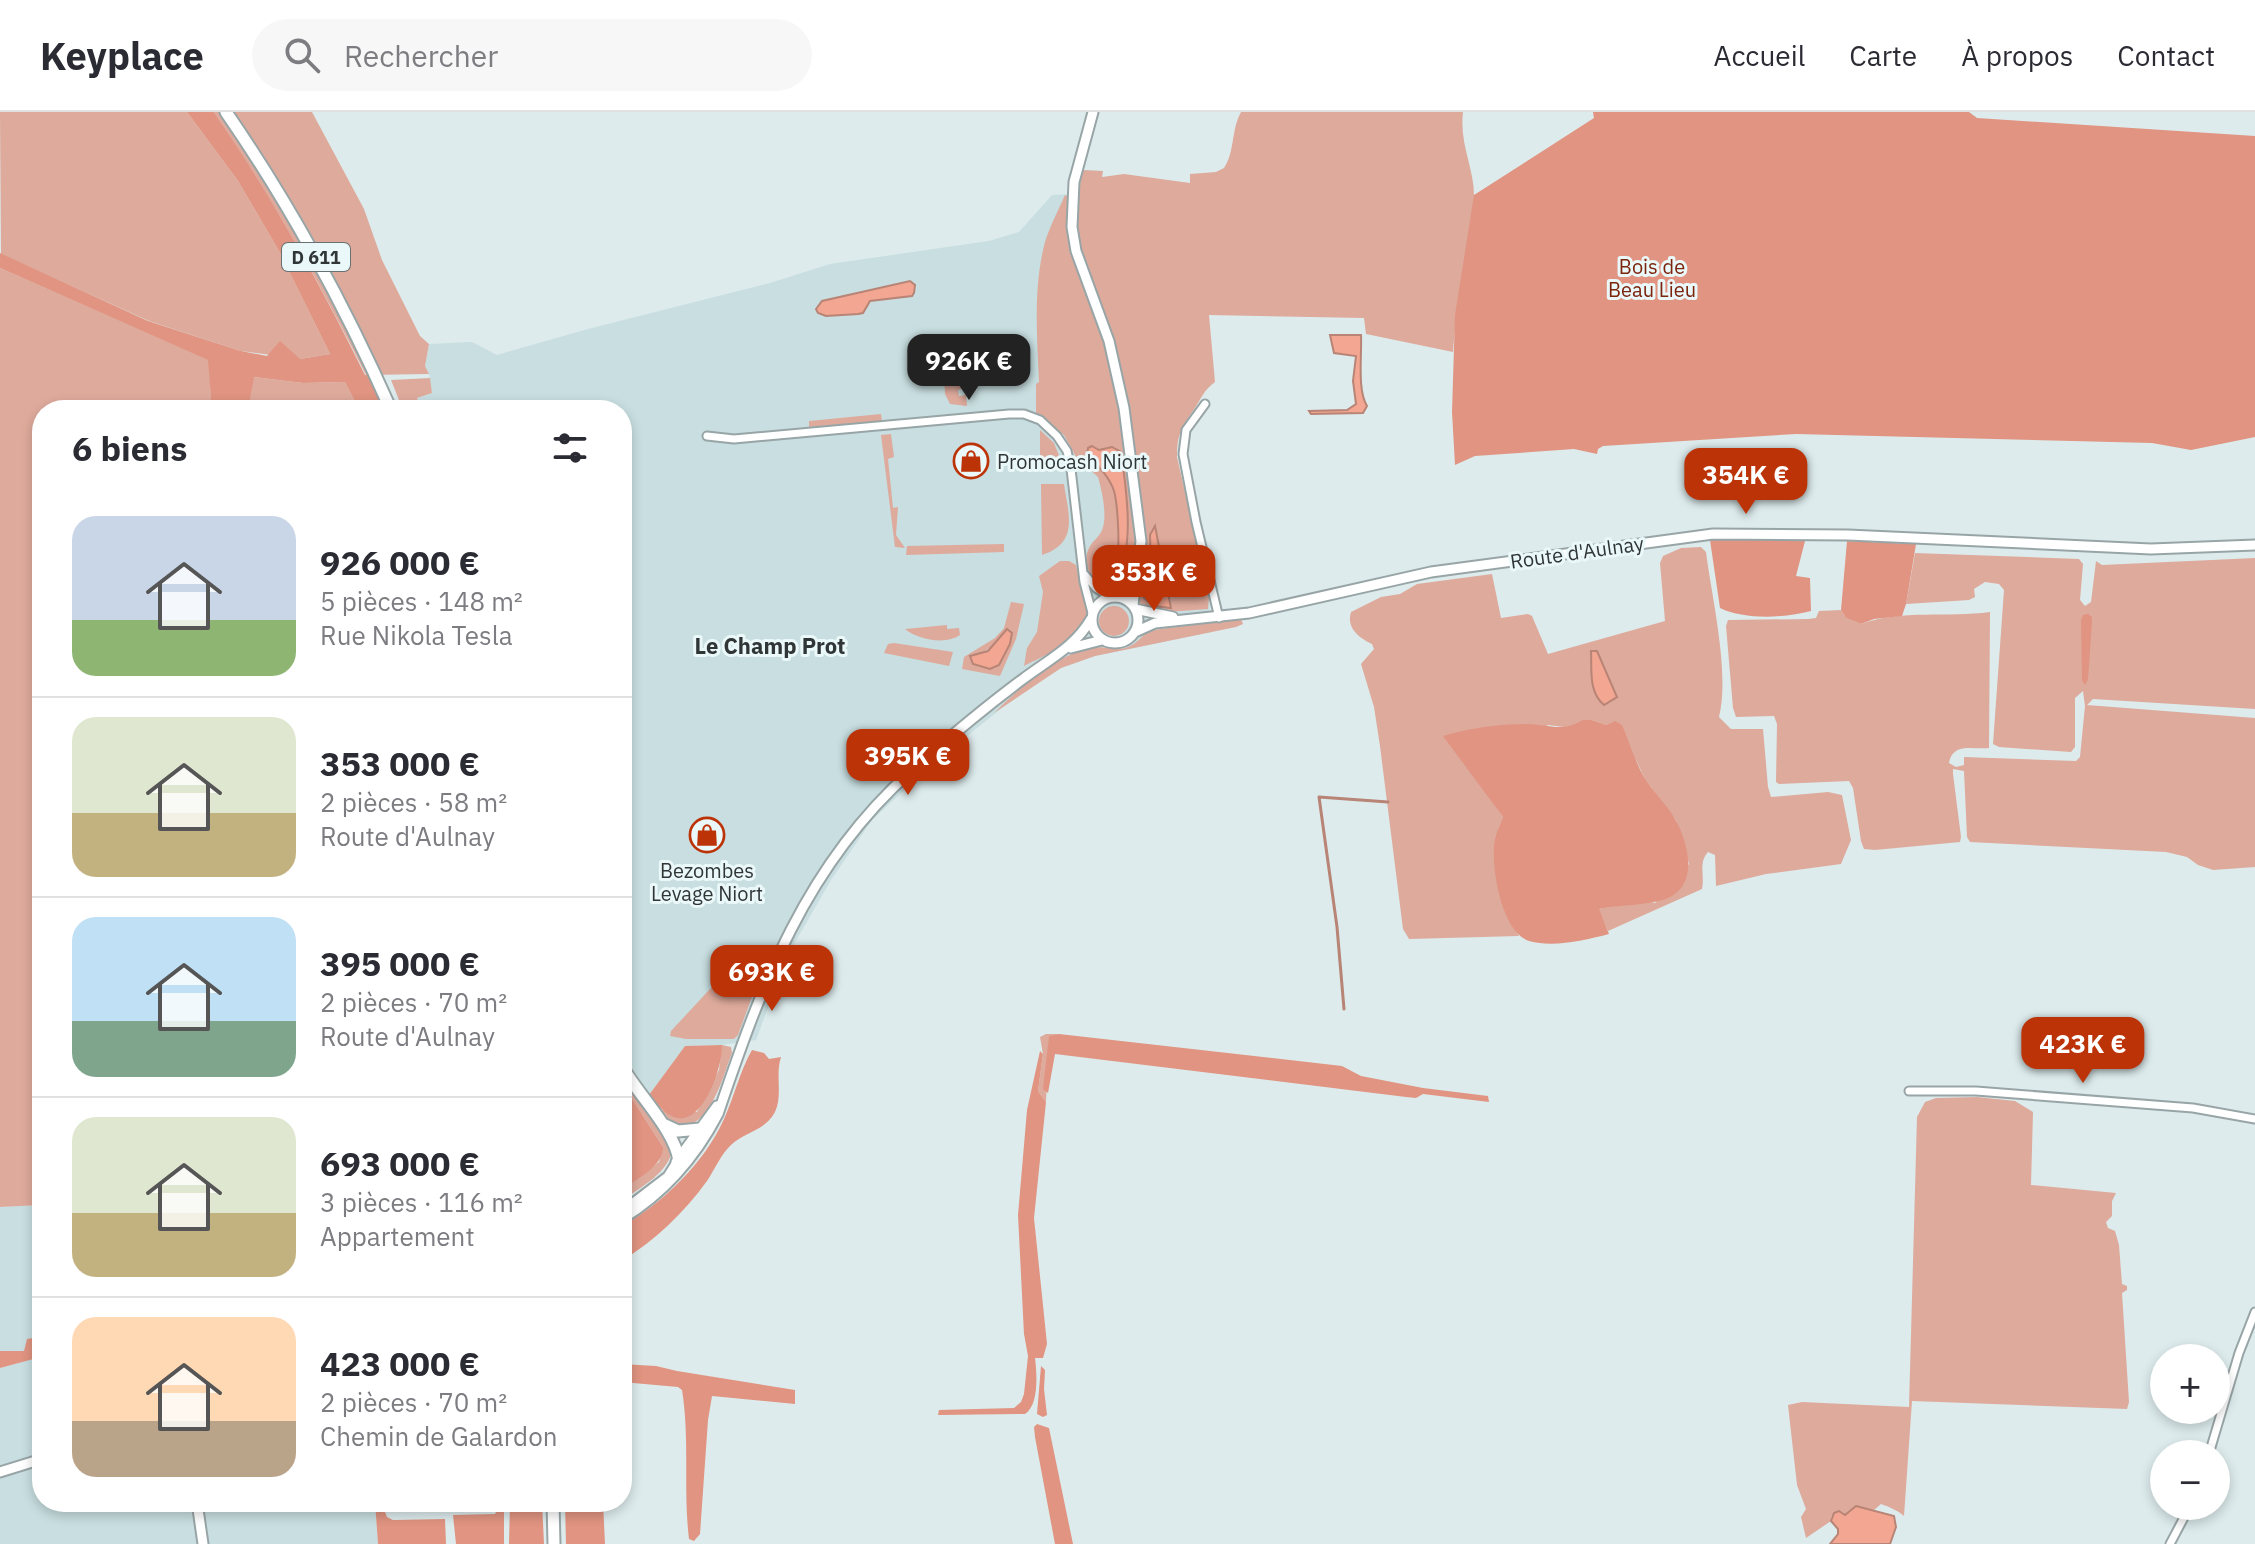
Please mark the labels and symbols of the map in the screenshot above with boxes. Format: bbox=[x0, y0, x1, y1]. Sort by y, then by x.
road number: D 611 bbox=[282, 243, 350, 271]
park label: Bois de Beau Lieu bbox=[1608, 253, 1696, 303]
pin: 926K € bbox=[904, 334, 1034, 402]
shop icon: Promocash Niort bbox=[952, 442, 990, 480]
place label: Promocash Niort bbox=[997, 448, 1147, 475]
pin: 354K € bbox=[1681, 448, 1811, 516]
street label: Route d'Aulnay bbox=[1508, 529, 1646, 575]
pin: 353K € bbox=[1089, 545, 1219, 613]
district label: Le Champ Prot bbox=[695, 631, 845, 660]
pin: 395K € bbox=[843, 729, 973, 797]
shop icon: Bezombes Levage Niort bbox=[688, 816, 726, 854]
place label: Bezombes Levage Niort bbox=[651, 857, 763, 907]
pin: 693K € bbox=[707, 945, 837, 1013]
pin: 423K € bbox=[2018, 1017, 2148, 1085]

